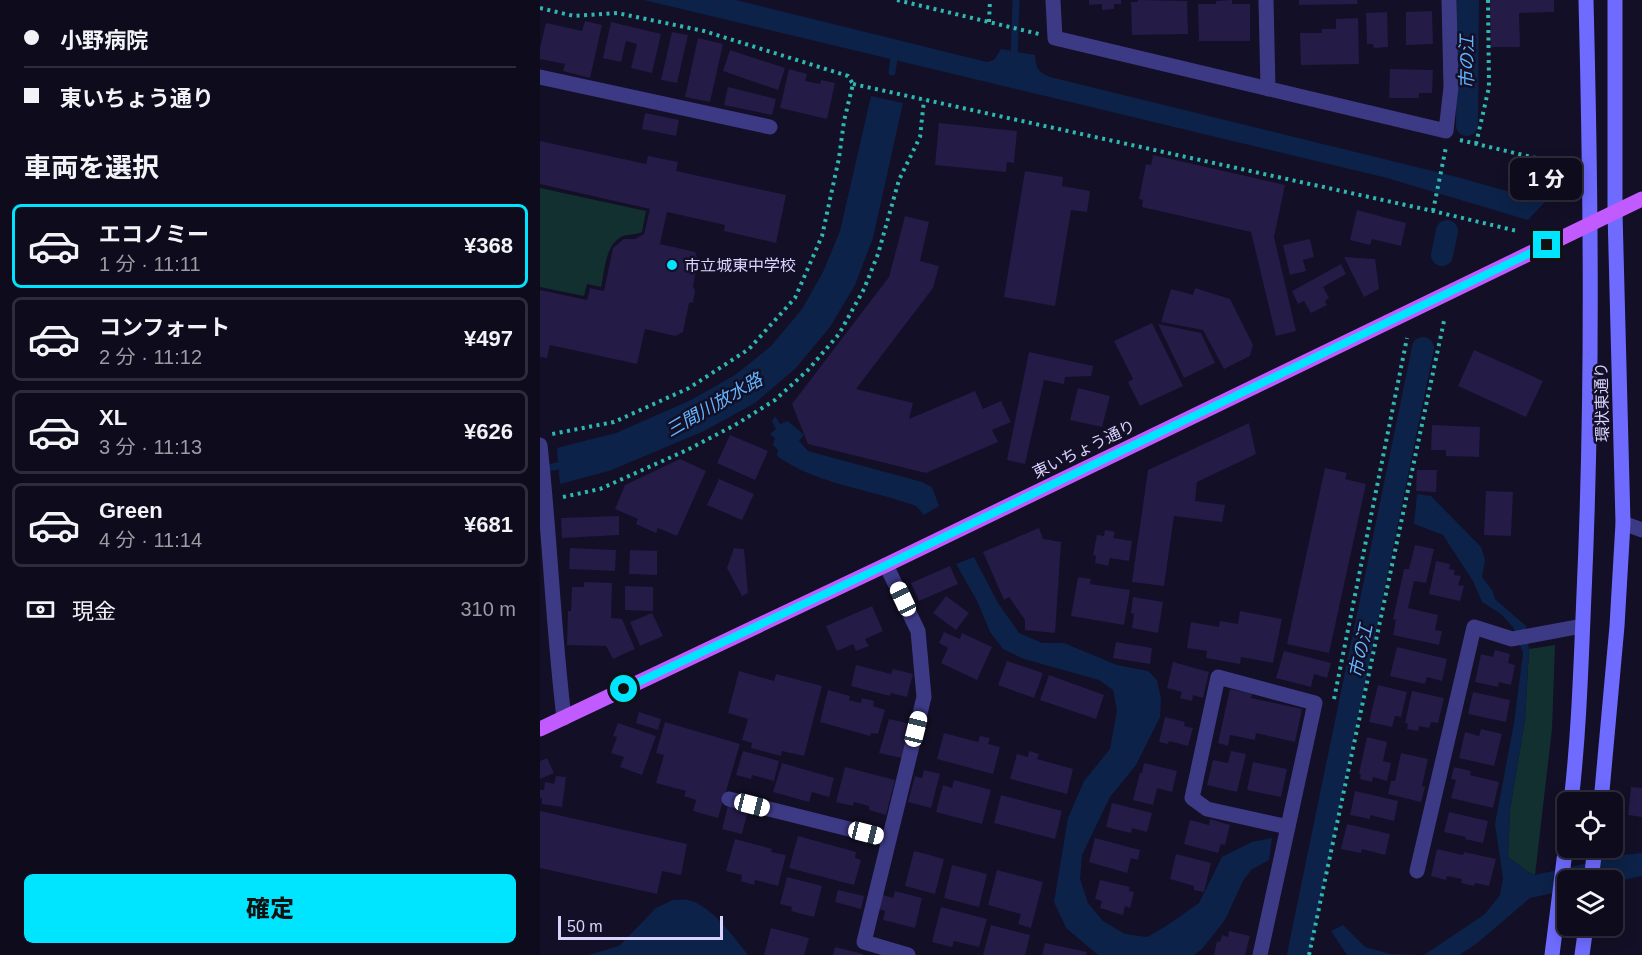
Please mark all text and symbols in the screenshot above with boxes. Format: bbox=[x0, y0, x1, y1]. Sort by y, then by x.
text: 小野病院 bbox=[60, 28, 148, 53]
water label: 市の江 bbox=[1457, 33, 1477, 89]
text: 東いちょう通り bbox=[60, 86, 214, 111]
text: 車両を選択 bbox=[24, 153, 159, 183]
callout: 1 分 bbox=[1511, 158, 1583, 200]
text: 1 分 bbox=[1528, 168, 1564, 190]
icon: car bbox=[27, 219, 81, 273]
text: エコノミー bbox=[99, 222, 209, 247]
route end bbox=[1533, 231, 1560, 258]
text: ¥368 bbox=[464, 233, 513, 258]
text: 1 分 · 11:11 bbox=[99, 253, 201, 275]
place label: 市立城東中学校 bbox=[684, 257, 796, 274]
marker: 市立城東中学校 bbox=[665, 258, 679, 272]
icon: car bbox=[27, 312, 81, 366]
text: コンフォート bbox=[99, 315, 230, 340]
text: ¥497 bbox=[464, 326, 513, 351]
text: 2 分 · 11:12 bbox=[99, 346, 202, 368]
street label: 環状東通り bbox=[1593, 362, 1611, 442]
water label: 三間川放水路 bbox=[662, 368, 767, 441]
icon: car bbox=[27, 405, 81, 459]
text: XL bbox=[99, 405, 127, 430]
street label: 東いちょう通り bbox=[1030, 417, 1138, 481]
text: ¥626 bbox=[464, 419, 513, 444]
text: 3 分 · 11:13 bbox=[99, 436, 202, 458]
icon: car bbox=[27, 498, 81, 552]
text: Green bbox=[99, 498, 163, 523]
text: ¥681 bbox=[464, 512, 513, 537]
text: 4 分 · 11:14 bbox=[99, 529, 202, 551]
car bbox=[887, 579, 919, 619]
icon: cash bbox=[24, 593, 57, 626]
text: 310 m bbox=[460, 598, 516, 620]
text: 現金 bbox=[72, 599, 116, 624]
water label: 市の江 bbox=[1346, 621, 1377, 679]
route start bbox=[610, 675, 637, 702]
car bbox=[903, 709, 929, 749]
car bbox=[732, 792, 772, 818]
map controls bbox=[1557, 792, 1623, 936]
button: locate bbox=[1557, 792, 1623, 858]
car bbox=[846, 820, 886, 846]
button: layers bbox=[1557, 870, 1623, 936]
button: 確定 bbox=[24, 874, 516, 943]
scale bar bbox=[558, 913, 723, 940]
text: 50 m bbox=[567, 918, 603, 935]

